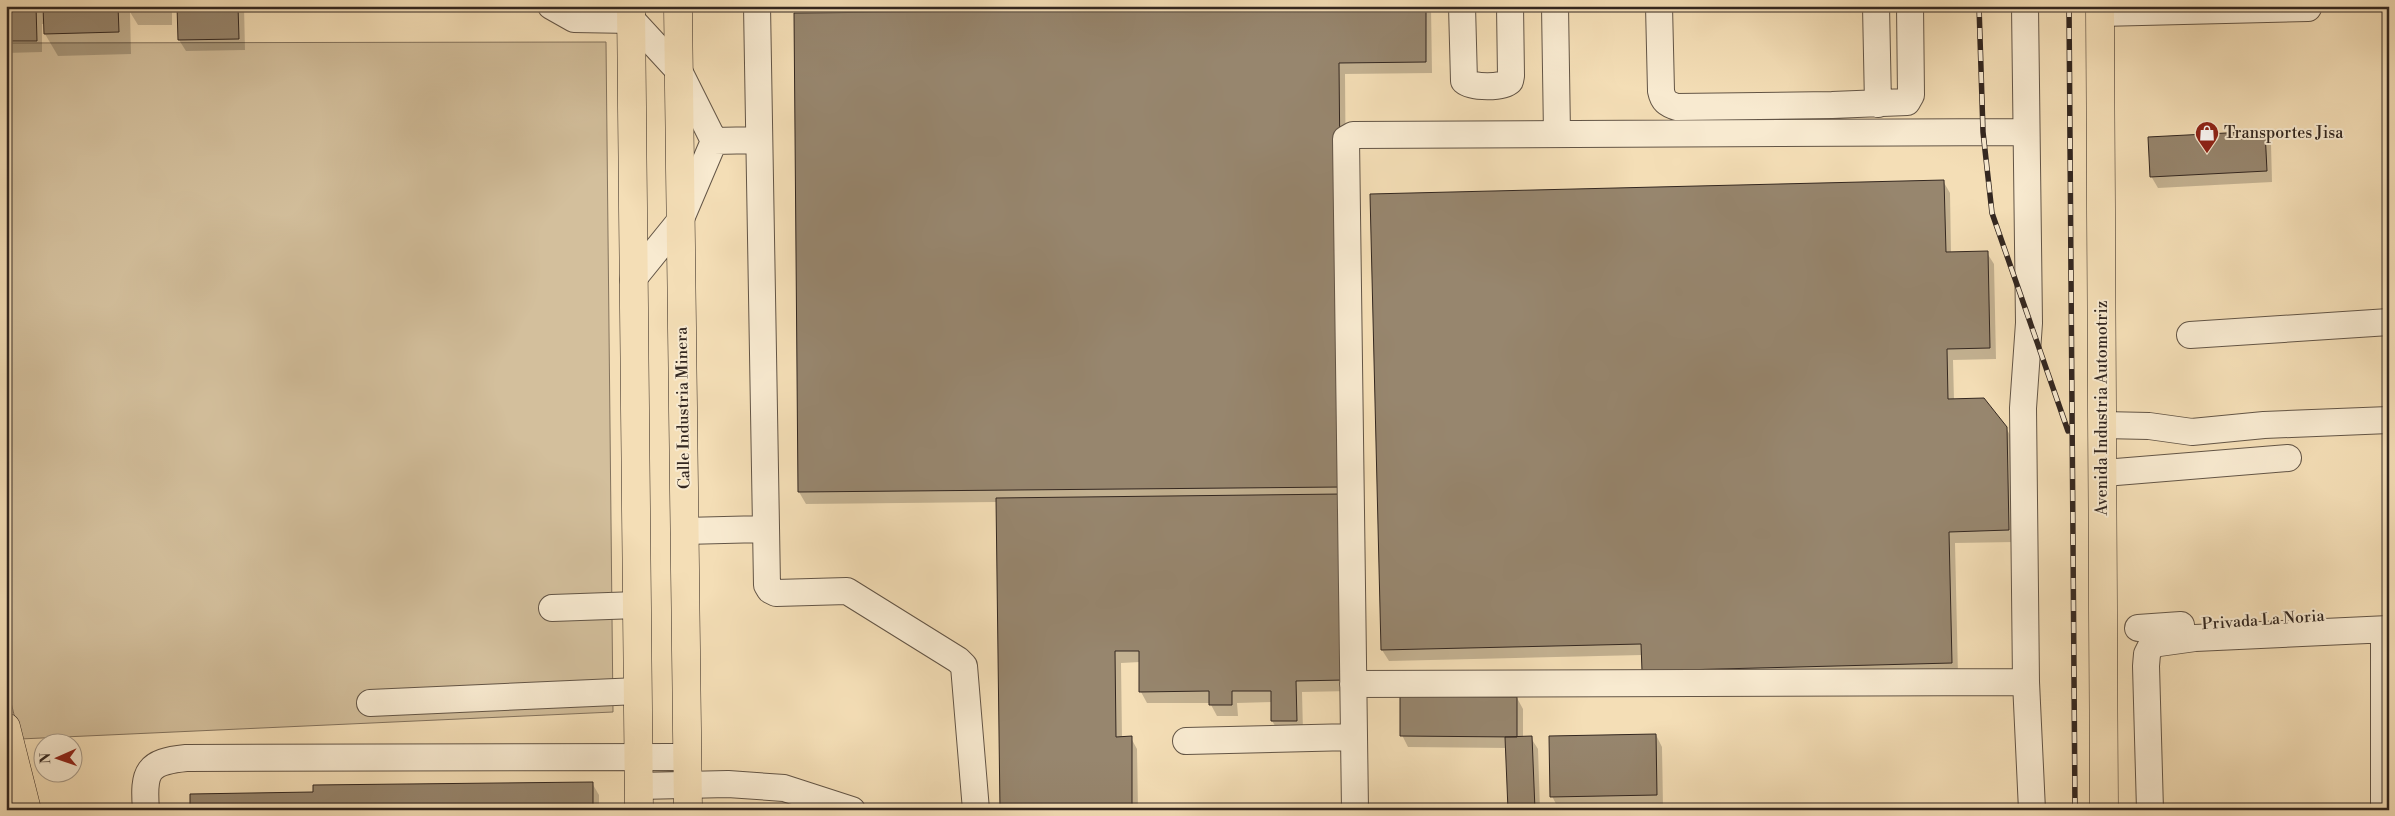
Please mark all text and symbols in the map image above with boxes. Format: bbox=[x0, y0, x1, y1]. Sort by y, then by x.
shop icon: Transportes Jisa bbox=[2194, 120, 2220, 154]
place label: Transportes Jisa bbox=[2224, 123, 2344, 143]
street label: Avenida Industria Automotriz bbox=[2092, 301, 2112, 516]
street label: Calle Industria Minera bbox=[672, 326, 694, 489]
street label: Privada La Noria bbox=[2201, 606, 2326, 634]
north arrow bbox=[32, 734, 82, 784]
text: N bbox=[37, 753, 55, 764]

